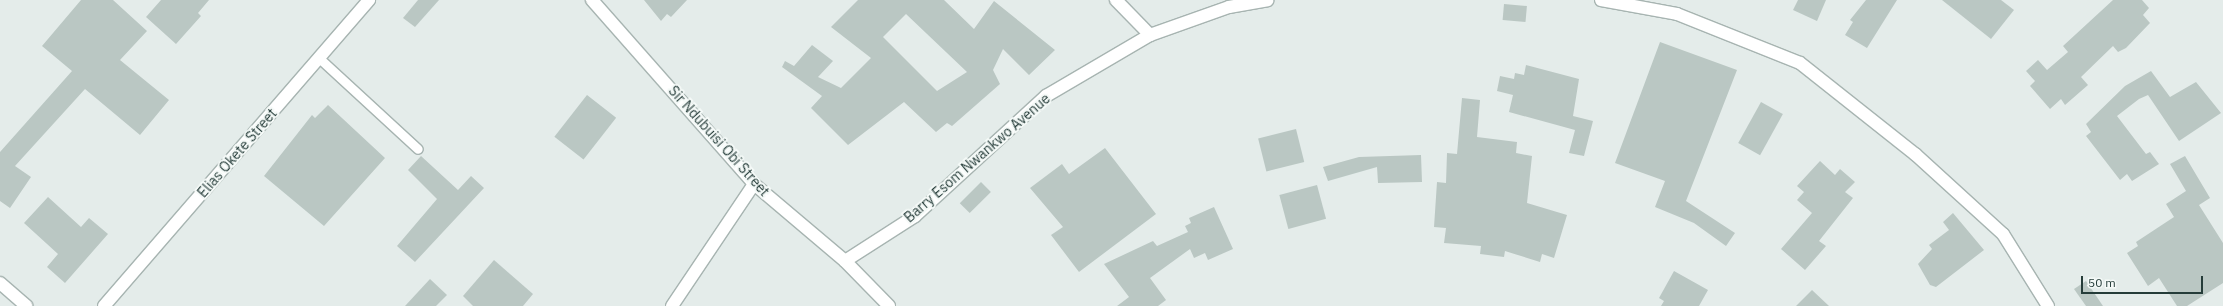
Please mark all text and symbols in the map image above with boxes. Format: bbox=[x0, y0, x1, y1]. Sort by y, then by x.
street label: Sir Ndubuisi Obi Street bbox=[665, 82, 773, 200]
street label: Barry Esom Nwankwo Avenue bbox=[901, 90, 1053, 226]
street label: Elias Okete Street bbox=[194, 105, 280, 201]
scale bar bbox=[2083, 268, 2205, 294]
text: 50 m bbox=[2088, 275, 2116, 290]

